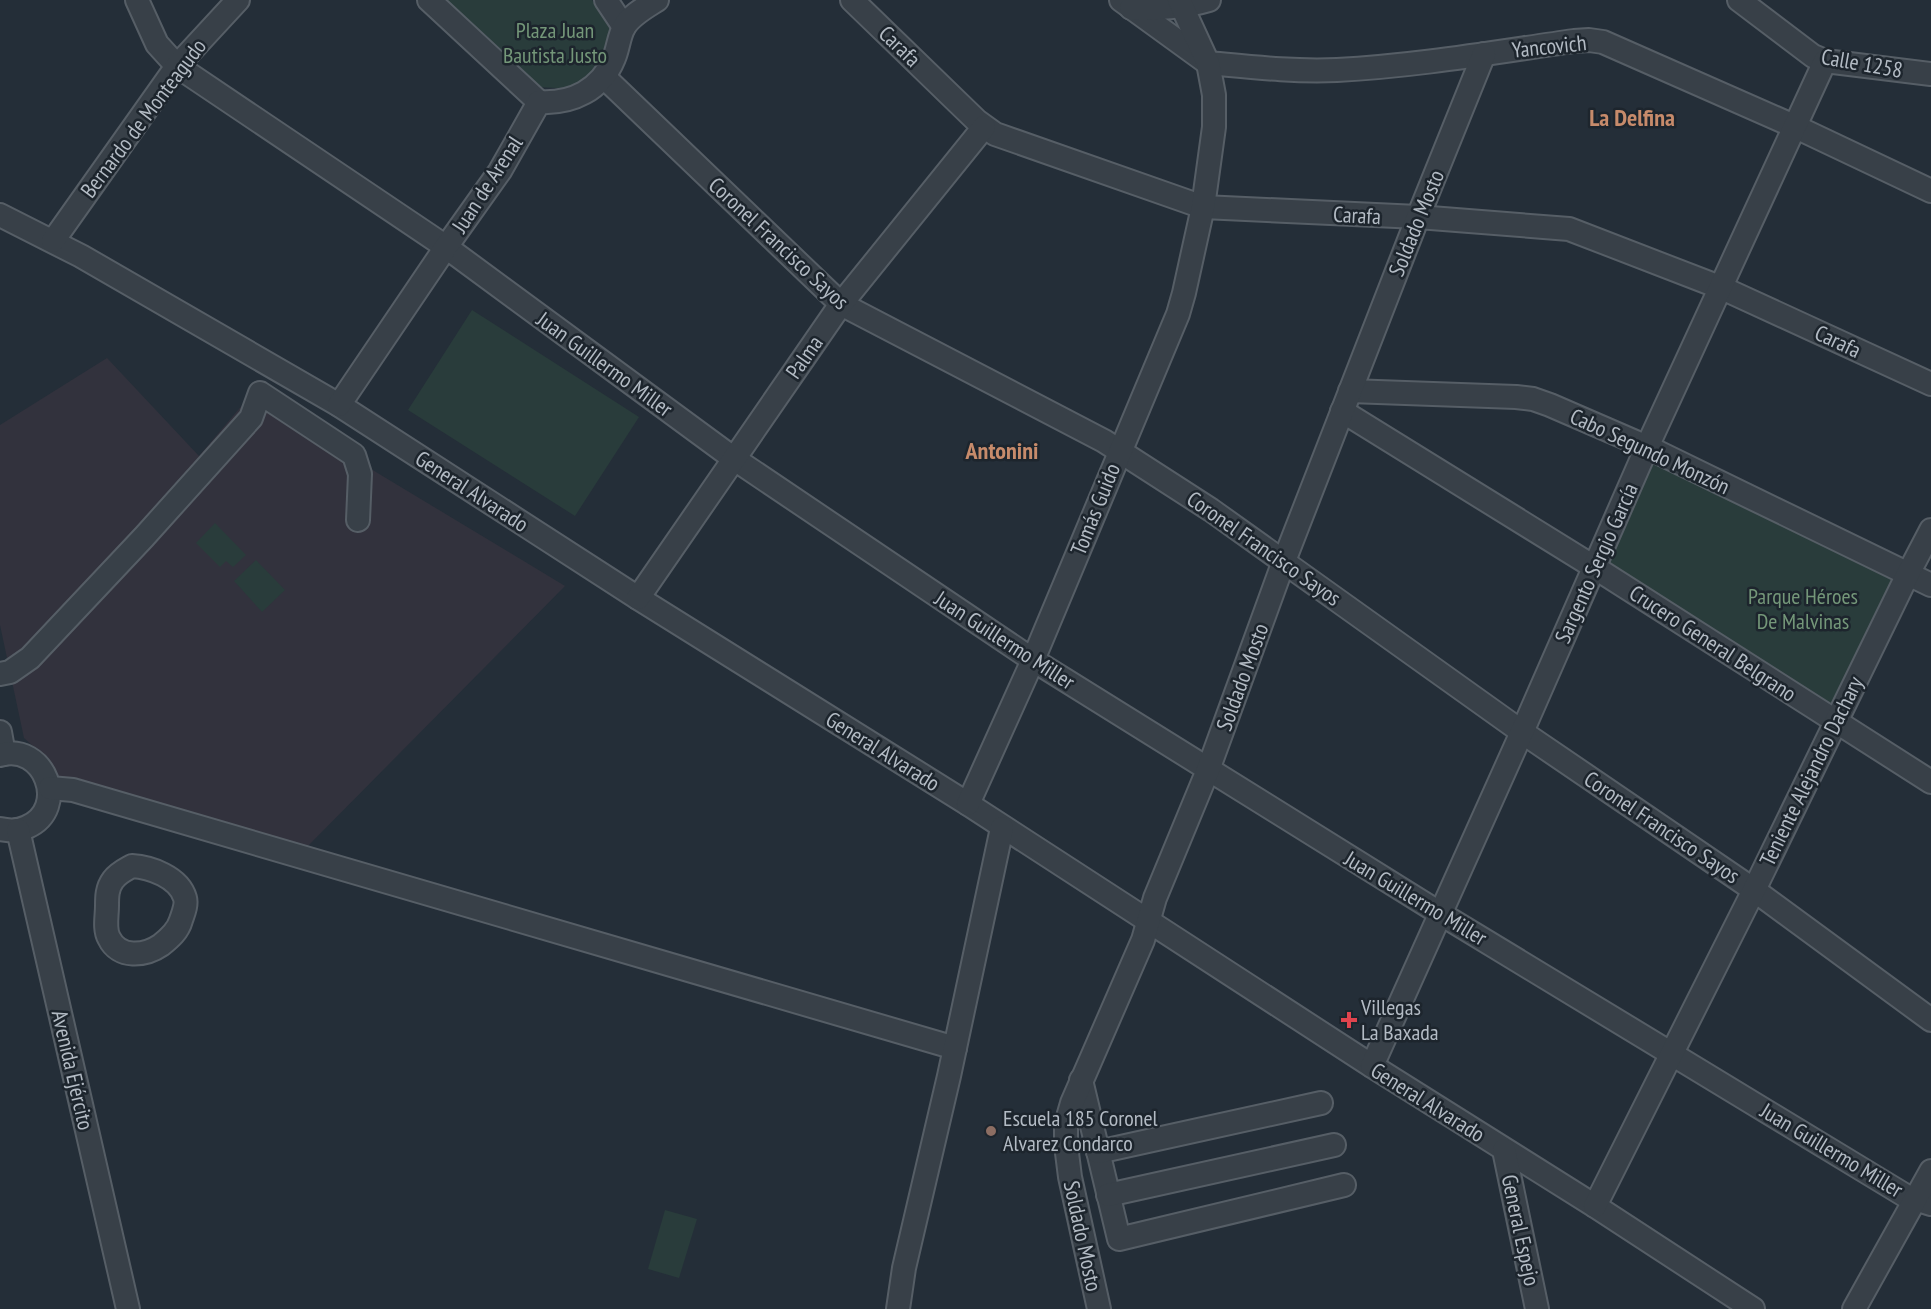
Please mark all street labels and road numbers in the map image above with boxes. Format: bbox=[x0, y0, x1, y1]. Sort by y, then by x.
street label: Carafa bbox=[873, 19, 927, 73]
street label: Yancovich bbox=[1510, 28, 1588, 64]
street label: Bernardo de Monteagudo bbox=[74, 33, 212, 203]
street label: Calle 1258 bbox=[1819, 42, 1905, 84]
street label: Juan de Arenal bbox=[445, 130, 529, 238]
street label: Soldado Mosto bbox=[1382, 166, 1450, 280]
street label: Coronel Francisco Sayos bbox=[703, 171, 855, 315]
street label: Carafa bbox=[1332, 200, 1382, 230]
street label: Juan Guillermo Miller bbox=[531, 305, 678, 423]
street label: Carafa bbox=[1810, 318, 1866, 364]
street label: Palma bbox=[779, 330, 829, 384]
street label: Cabo Segundo Monzón bbox=[1566, 402, 1734, 500]
street label: General Alvarado bbox=[410, 444, 534, 538]
street label: Tomás Guido bbox=[1064, 459, 1126, 559]
street label: Sargento Sergio García bbox=[1548, 478, 1644, 648]
street label: Coronel Francisco Sayos bbox=[1182, 484, 1346, 612]
street label: Crucero General Belgrano bbox=[1624, 579, 1802, 707]
street label: Juan Guillermo Miller bbox=[929, 584, 1080, 696]
street label: Soldado Mosto bbox=[1210, 619, 1274, 735]
street label: Teniente Alejandro Dachary bbox=[1753, 671, 1869, 870]
street label: General Alvarado bbox=[821, 705, 945, 797]
street label: Coronel Francisco Sayos bbox=[1579, 765, 1745, 889]
street label: Juan Guillermo Miller bbox=[1339, 844, 1492, 951]
street label: Avenida Ejército bbox=[46, 1007, 100, 1133]
street label: General Alvarado bbox=[1366, 1056, 1490, 1148]
street label: Juan Guillermo Miller bbox=[1755, 1096, 1908, 1203]
street label: General Espejo bbox=[1496, 1172, 1546, 1288]
street label: Soldado Mosto bbox=[1058, 1178, 1108, 1294]

